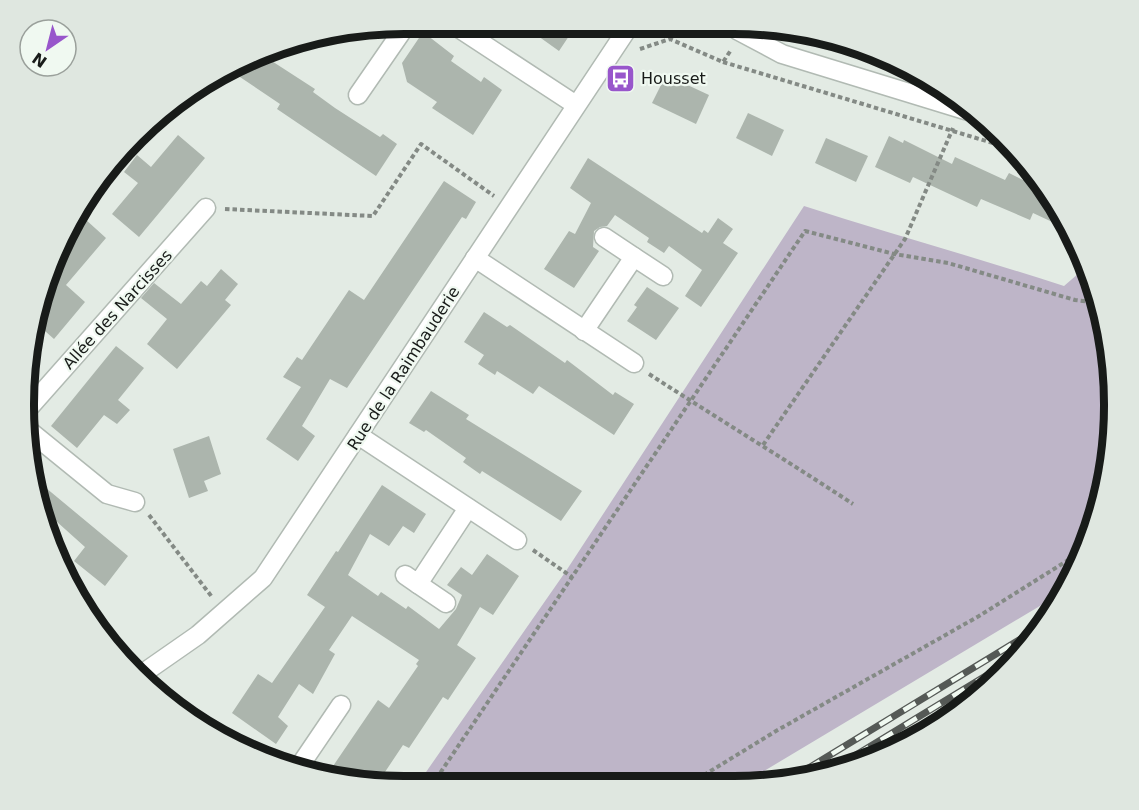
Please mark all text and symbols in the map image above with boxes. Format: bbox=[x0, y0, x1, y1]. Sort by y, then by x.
north arrow bbox=[18, 18, 78, 78]
text: N bbox=[29, 48, 51, 71]
bus stop icon: Housset bbox=[604, 62, 636, 94]
place label: Housset bbox=[641, 69, 706, 88]
street label: Allée des Narcisses bbox=[59, 246, 176, 373]
street label: Rue de la Raimbauderie bbox=[343, 283, 464, 454]

